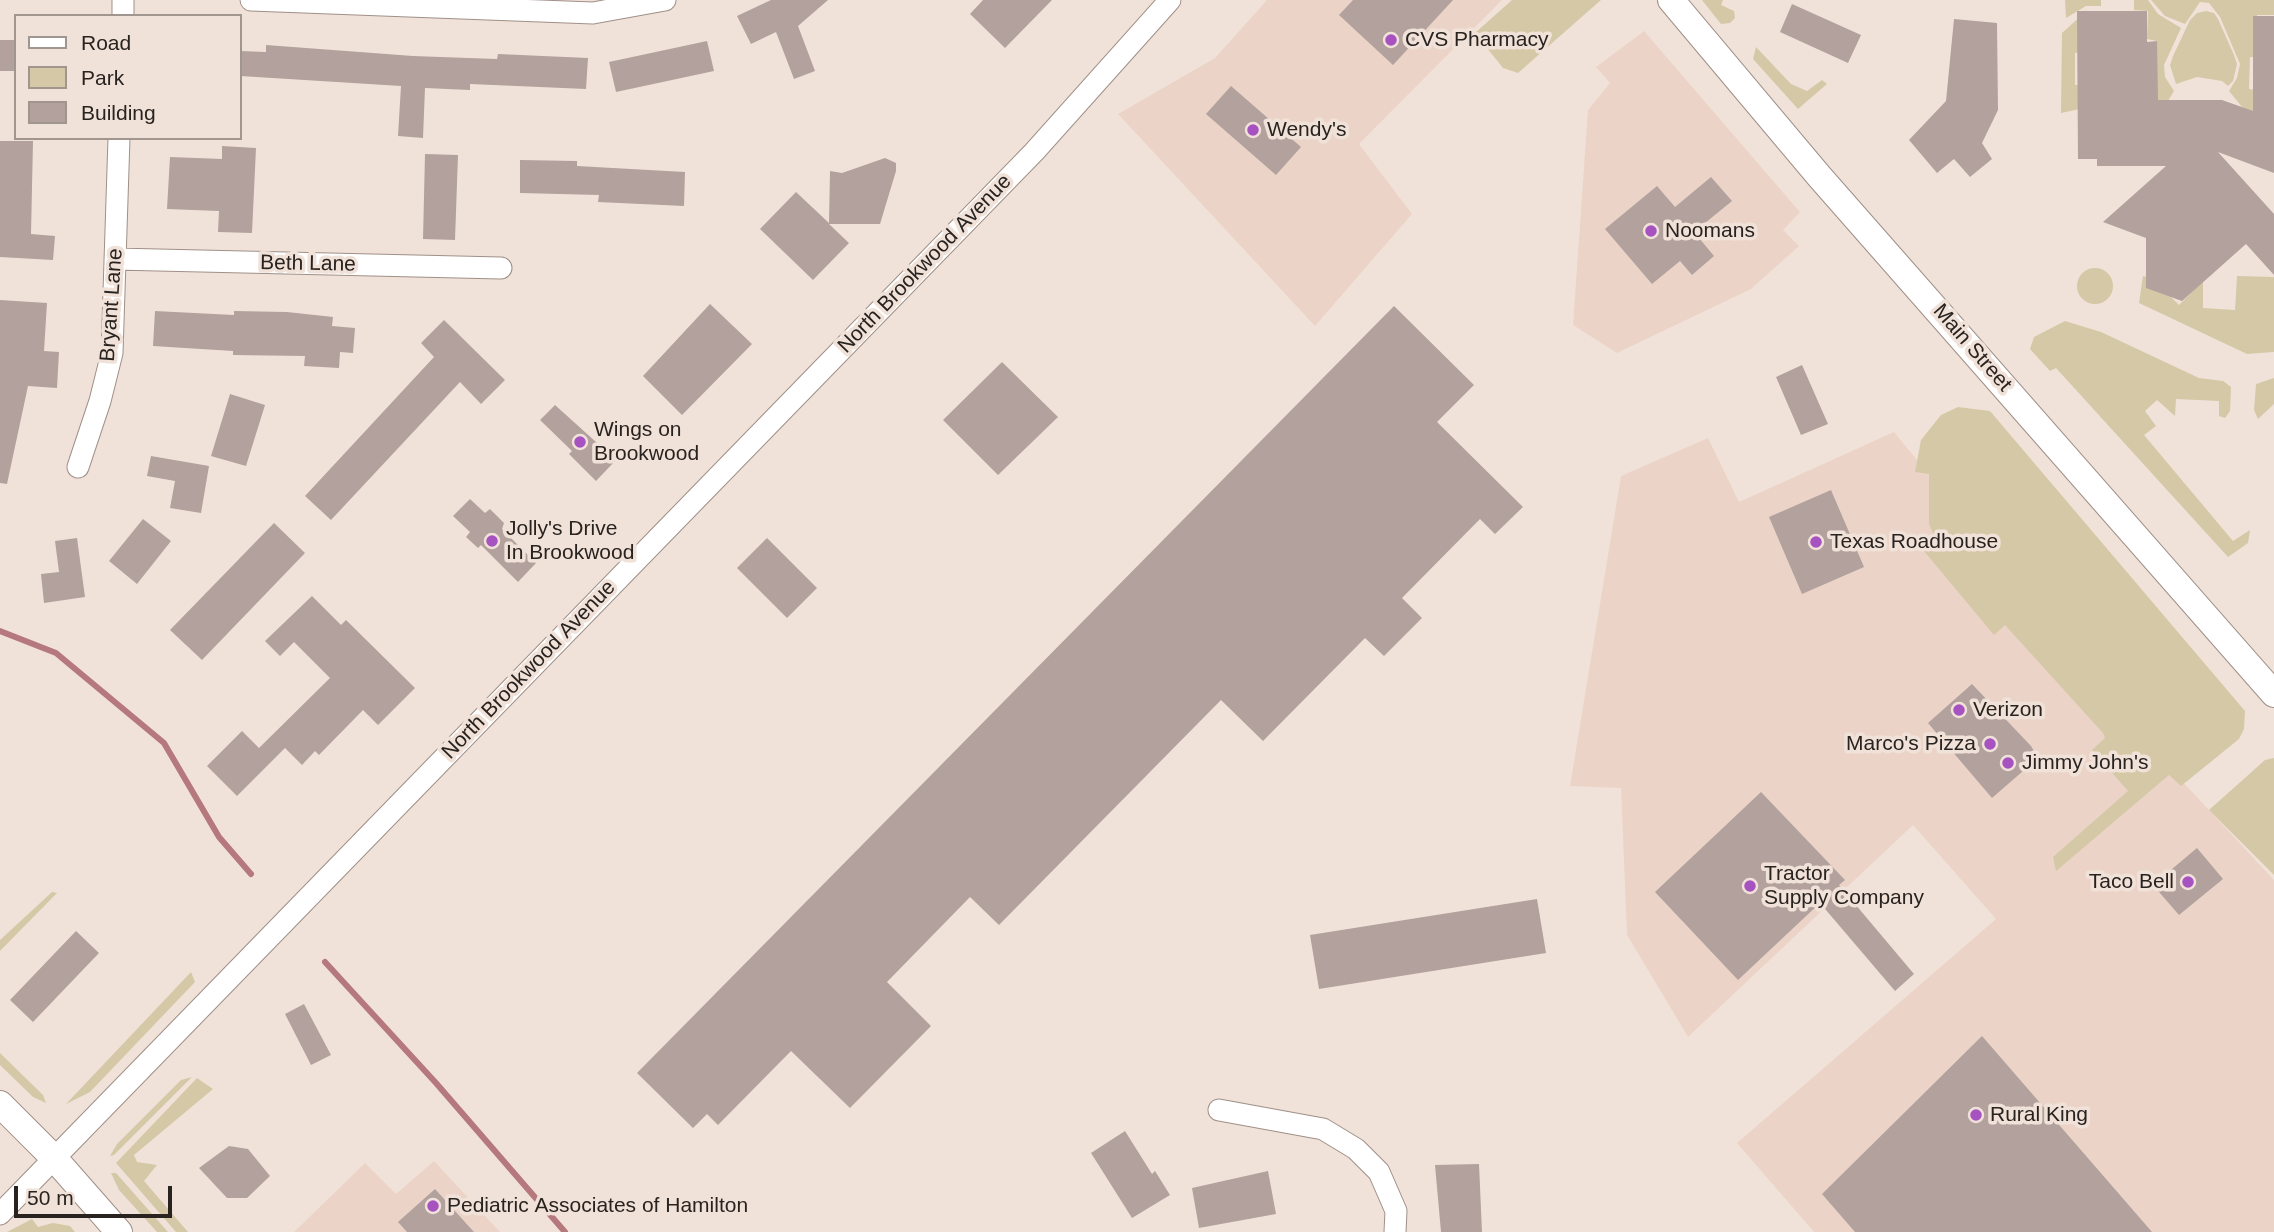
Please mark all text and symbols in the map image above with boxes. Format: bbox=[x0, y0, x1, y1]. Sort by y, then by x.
legend bbox=[14, 14, 242, 140]
place label: CVS Pharmacy bbox=[1405, 27, 1549, 53]
text: Road bbox=[81, 31, 131, 54]
marker: CVS Pharmacy bbox=[1383, 32, 1399, 48]
text: Park bbox=[81, 66, 124, 89]
text: Building bbox=[81, 101, 156, 124]
place label: Wendy's bbox=[1267, 117, 1346, 143]
marker: Wendy's bbox=[1245, 122, 1261, 138]
street label: North Brookwood Avenue bbox=[833, 169, 1017, 359]
place label: Noomans bbox=[1665, 218, 1755, 244]
marker: Noomans bbox=[1643, 223, 1659, 239]
street label: Bryant Lane bbox=[95, 248, 129, 362]
street label: Beth Lane bbox=[260, 251, 356, 277]
street label: Main Street bbox=[1927, 299, 2017, 397]
place label: Wings on Brookwood bbox=[594, 417, 699, 467]
marker: Wings on Brookwood bbox=[572, 434, 588, 450]
place label: Jolly's Drive In Brookwood bbox=[506, 516, 634, 566]
place label: Texas Roadhouse bbox=[1830, 529, 1998, 555]
marker: Jolly's Drive In Brookwood bbox=[484, 533, 500, 549]
marker: Texas Roadhouse bbox=[1808, 534, 1824, 550]
street label: North Brookwood Avenue bbox=[437, 575, 621, 765]
place label: Verizon bbox=[1973, 697, 2043, 723]
marker: Verizon bbox=[1951, 702, 1967, 718]
place label: Marco's Pizza bbox=[1846, 731, 1976, 757]
marker: Marco's Pizza bbox=[1982, 736, 1998, 752]
place label: Jimmy John's bbox=[2022, 750, 2149, 776]
marker: Jimmy John's bbox=[2000, 755, 2016, 771]
place label: Tractor Supply Company bbox=[1764, 861, 1924, 911]
place label: Taco Bell bbox=[2089, 869, 2174, 895]
marker: Taco Bell bbox=[2180, 874, 2196, 890]
marker: Tractor Supply Company bbox=[1742, 878, 1758, 894]
place label: Rural King bbox=[1990, 1102, 2088, 1128]
marker: Rural King bbox=[1968, 1107, 1984, 1123]
scale bar bbox=[18, 1172, 175, 1216]
text: 50 m bbox=[27, 1186, 74, 1209]
place label: Pediatric Associates of Hamilton bbox=[447, 1193, 748, 1219]
marker: Pediatric Associates of Hamilton bbox=[425, 1198, 441, 1214]

